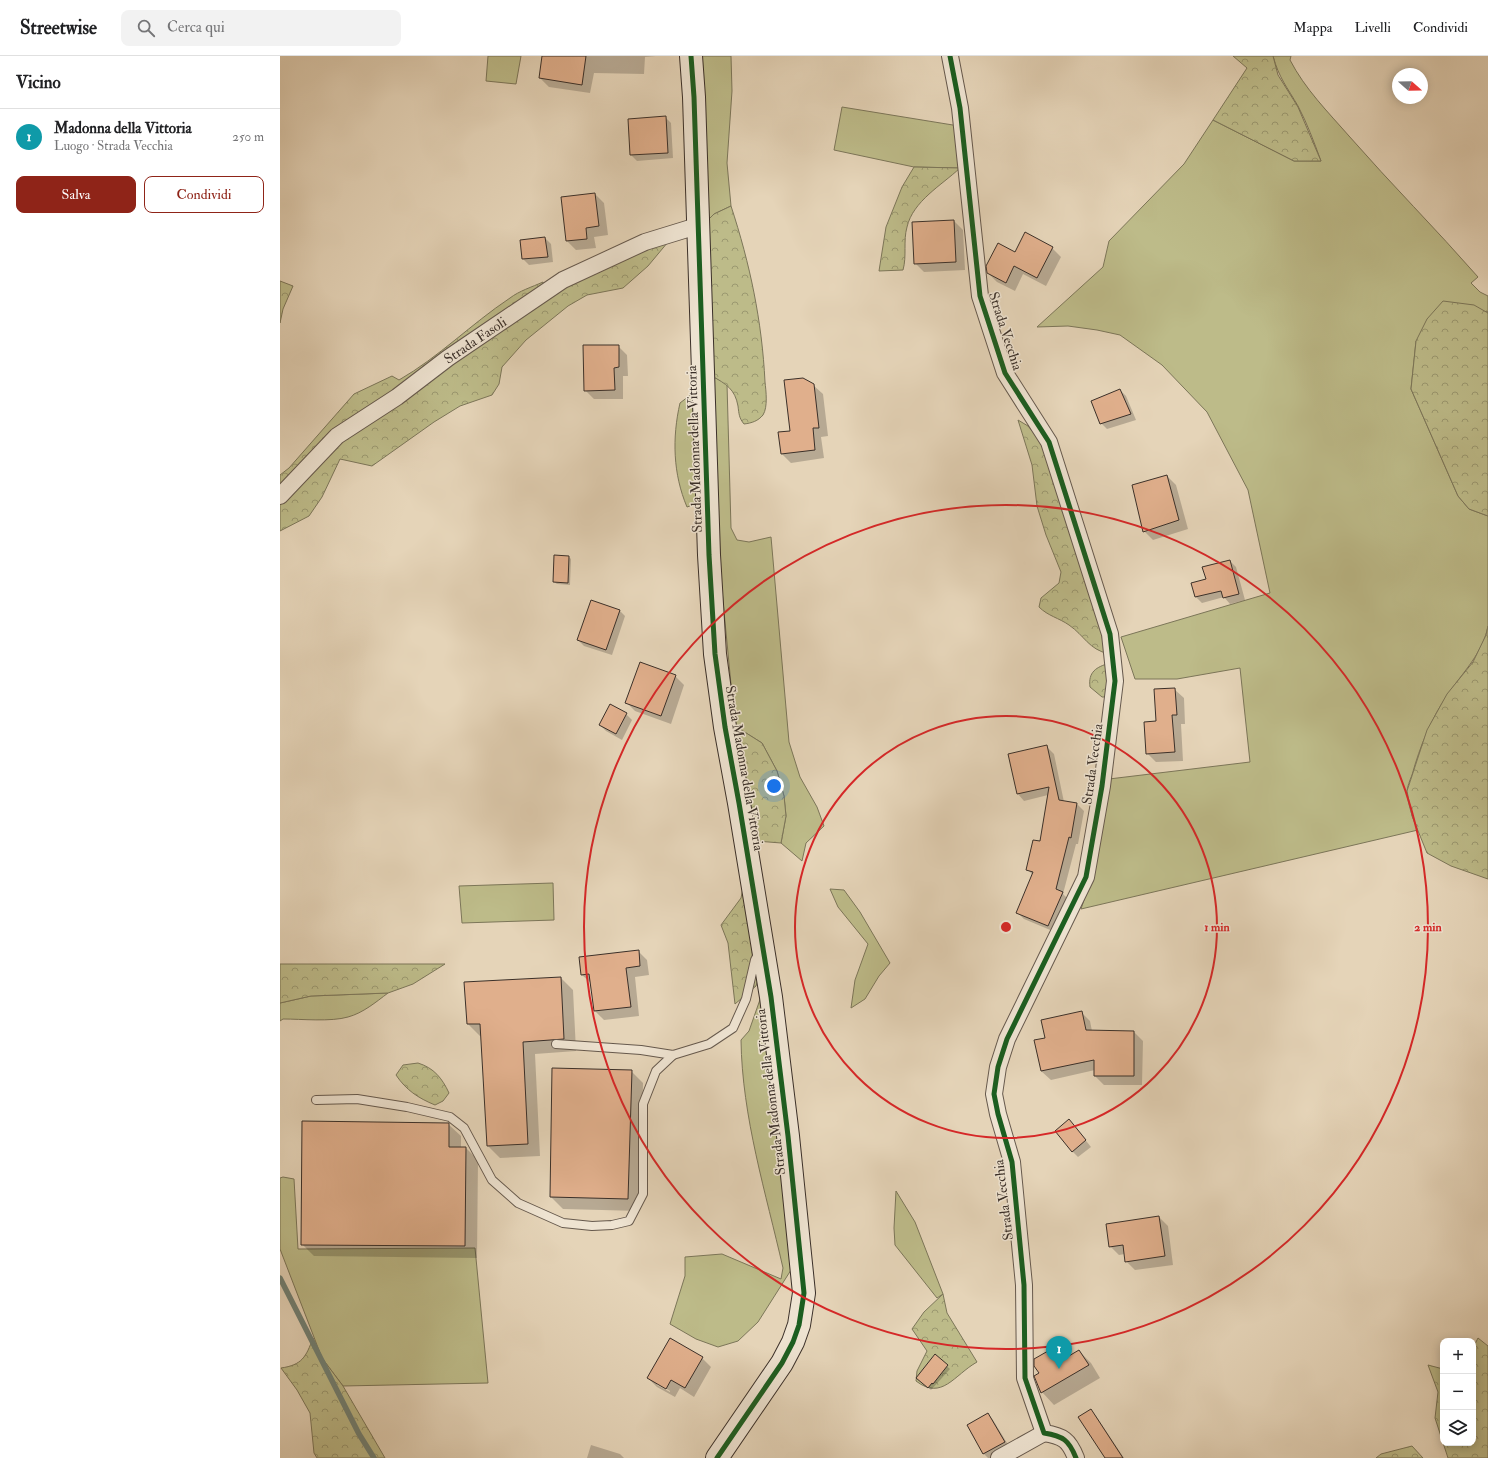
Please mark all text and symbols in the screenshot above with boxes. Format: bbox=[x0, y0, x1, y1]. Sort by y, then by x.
search box bbox=[121, 10, 401, 46]
text: Streetwise bbox=[20, 16, 97, 40]
icon: search bbox=[135, 17, 157, 39]
text: Cerca qui bbox=[167, 18, 225, 37]
text: Mappa bbox=[1293, 19, 1332, 36]
text: Livelli bbox=[1354, 19, 1391, 36]
text: Condividi bbox=[1413, 19, 1468, 36]
north arrow bbox=[1392, 68, 1428, 104]
text: Vicino bbox=[16, 72, 61, 93]
text: Madonna della Vittoria bbox=[54, 119, 192, 138]
text: 1 bbox=[27, 129, 31, 145]
text: 250 m bbox=[232, 129, 264, 145]
text: Luogo · Strada Vecchia bbox=[54, 138, 173, 154]
button: Salva bbox=[16, 176, 136, 213]
button: Condividi bbox=[144, 176, 264, 213]
street label: Strada Vecchia bbox=[985, 290, 1026, 373]
street label: Strada Fasoli bbox=[441, 313, 510, 368]
street label: Strada Madonna della Vittoria bbox=[683, 365, 706, 533]
street label: Strada Madonna della Vittoria bbox=[722, 684, 767, 852]
street label: Strada Vecchia bbox=[1078, 722, 1107, 806]
your location bbox=[764, 776, 784, 796]
centre of rings bbox=[999, 920, 1013, 934]
text: 1 min bbox=[1204, 920, 1231, 935]
text: 2 min bbox=[1414, 920, 1442, 935]
street label: Strada Madonna della Vittoria bbox=[752, 1008, 789, 1176]
street label: Strada Vecchia bbox=[990, 1158, 1017, 1241]
pin: 1 bbox=[1046, 1336, 1072, 1369]
map controls bbox=[1440, 1338, 1476, 1446]
button: + bbox=[1440, 1338, 1476, 1374]
button: − bbox=[1440, 1374, 1476, 1410]
button: layers bbox=[1440, 1410, 1476, 1446]

